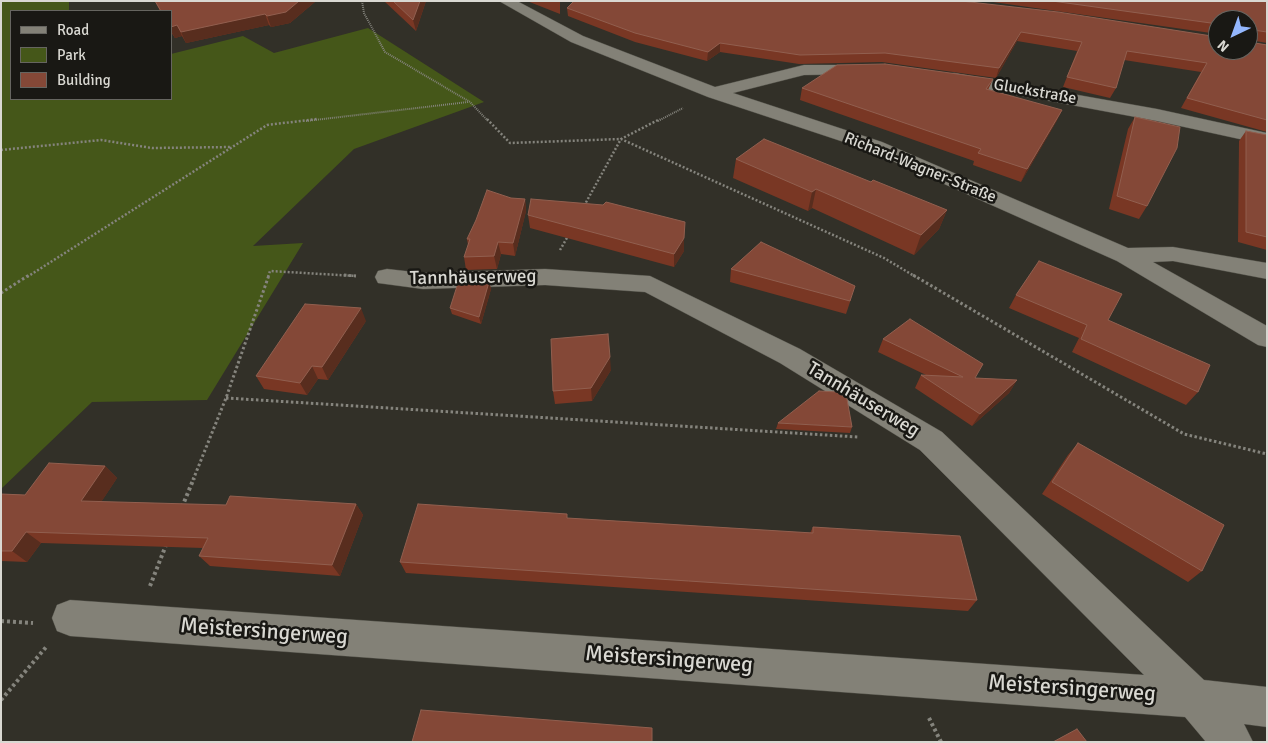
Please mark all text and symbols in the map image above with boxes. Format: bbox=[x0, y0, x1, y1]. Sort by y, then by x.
legend bbox=[10, 10, 172, 100]
north arrow bbox=[1208, 10, 1258, 60]
text: Road bbox=[57, 21, 89, 39]
text: N bbox=[1214, 36, 1233, 55]
text: Park bbox=[57, 46, 86, 64]
text: Building bbox=[57, 71, 111, 89]
street label: Gluckstraße bbox=[992, 75, 1078, 109]
street label: Richard-Wagner-Straße bbox=[841, 129, 999, 207]
street label: Tannhäuserweg bbox=[409, 265, 537, 291]
street label: Tannhäuserweg bbox=[803, 358, 923, 442]
street label: Meistersingerweg bbox=[179, 613, 349, 651]
street label: Meistersingerweg bbox=[584, 641, 754, 679]
street label: Meistersingerweg bbox=[987, 670, 1157, 708]

